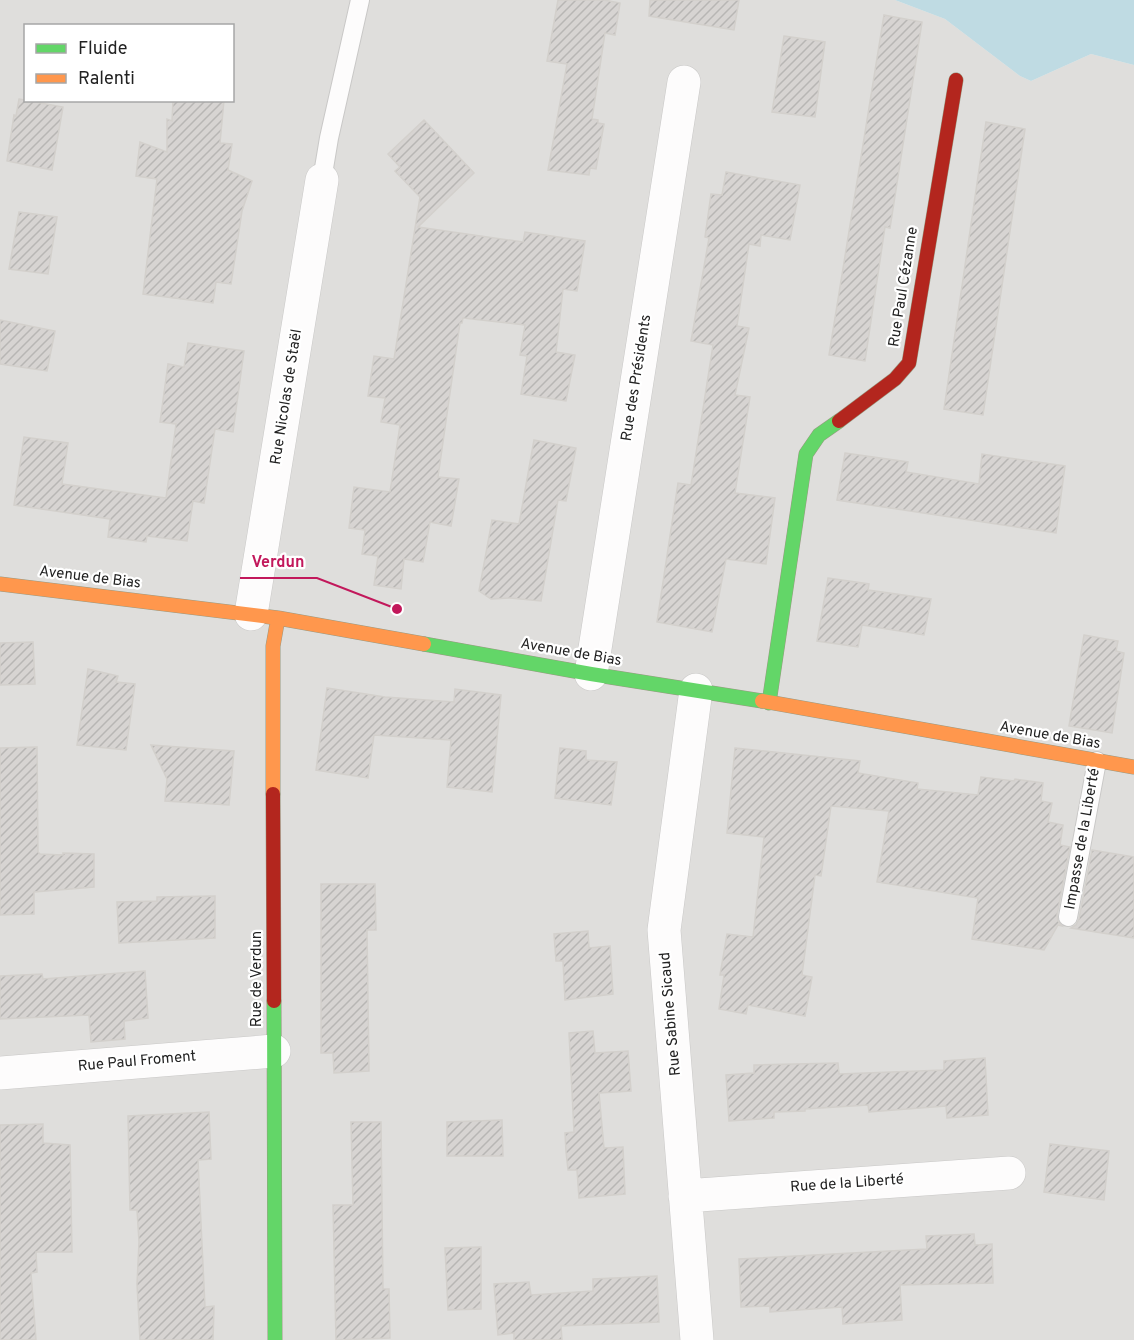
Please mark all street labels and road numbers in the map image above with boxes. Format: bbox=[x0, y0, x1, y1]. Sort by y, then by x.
street label: Rue Paul Cézanne bbox=[885, 225, 923, 349]
street label: Rue des Présidents bbox=[618, 313, 656, 443]
street label: Rue Nicolas de Staël bbox=[267, 328, 307, 466]
street label: Avenue de Bias bbox=[38, 562, 142, 594]
street label: Avenue de Bias bbox=[519, 635, 623, 671]
street label: Avenue de Bias bbox=[998, 718, 1102, 754]
street label: Impasse de la Liberté bbox=[1061, 767, 1105, 911]
street label: Rue de Verdun bbox=[248, 931, 267, 1027]
street label: Rue Sabine Sicaud bbox=[656, 951, 686, 1077]
street label: Rue Paul Froment bbox=[77, 1047, 197, 1077]
street label: Rue de la Liberté bbox=[790, 1171, 904, 1197]

